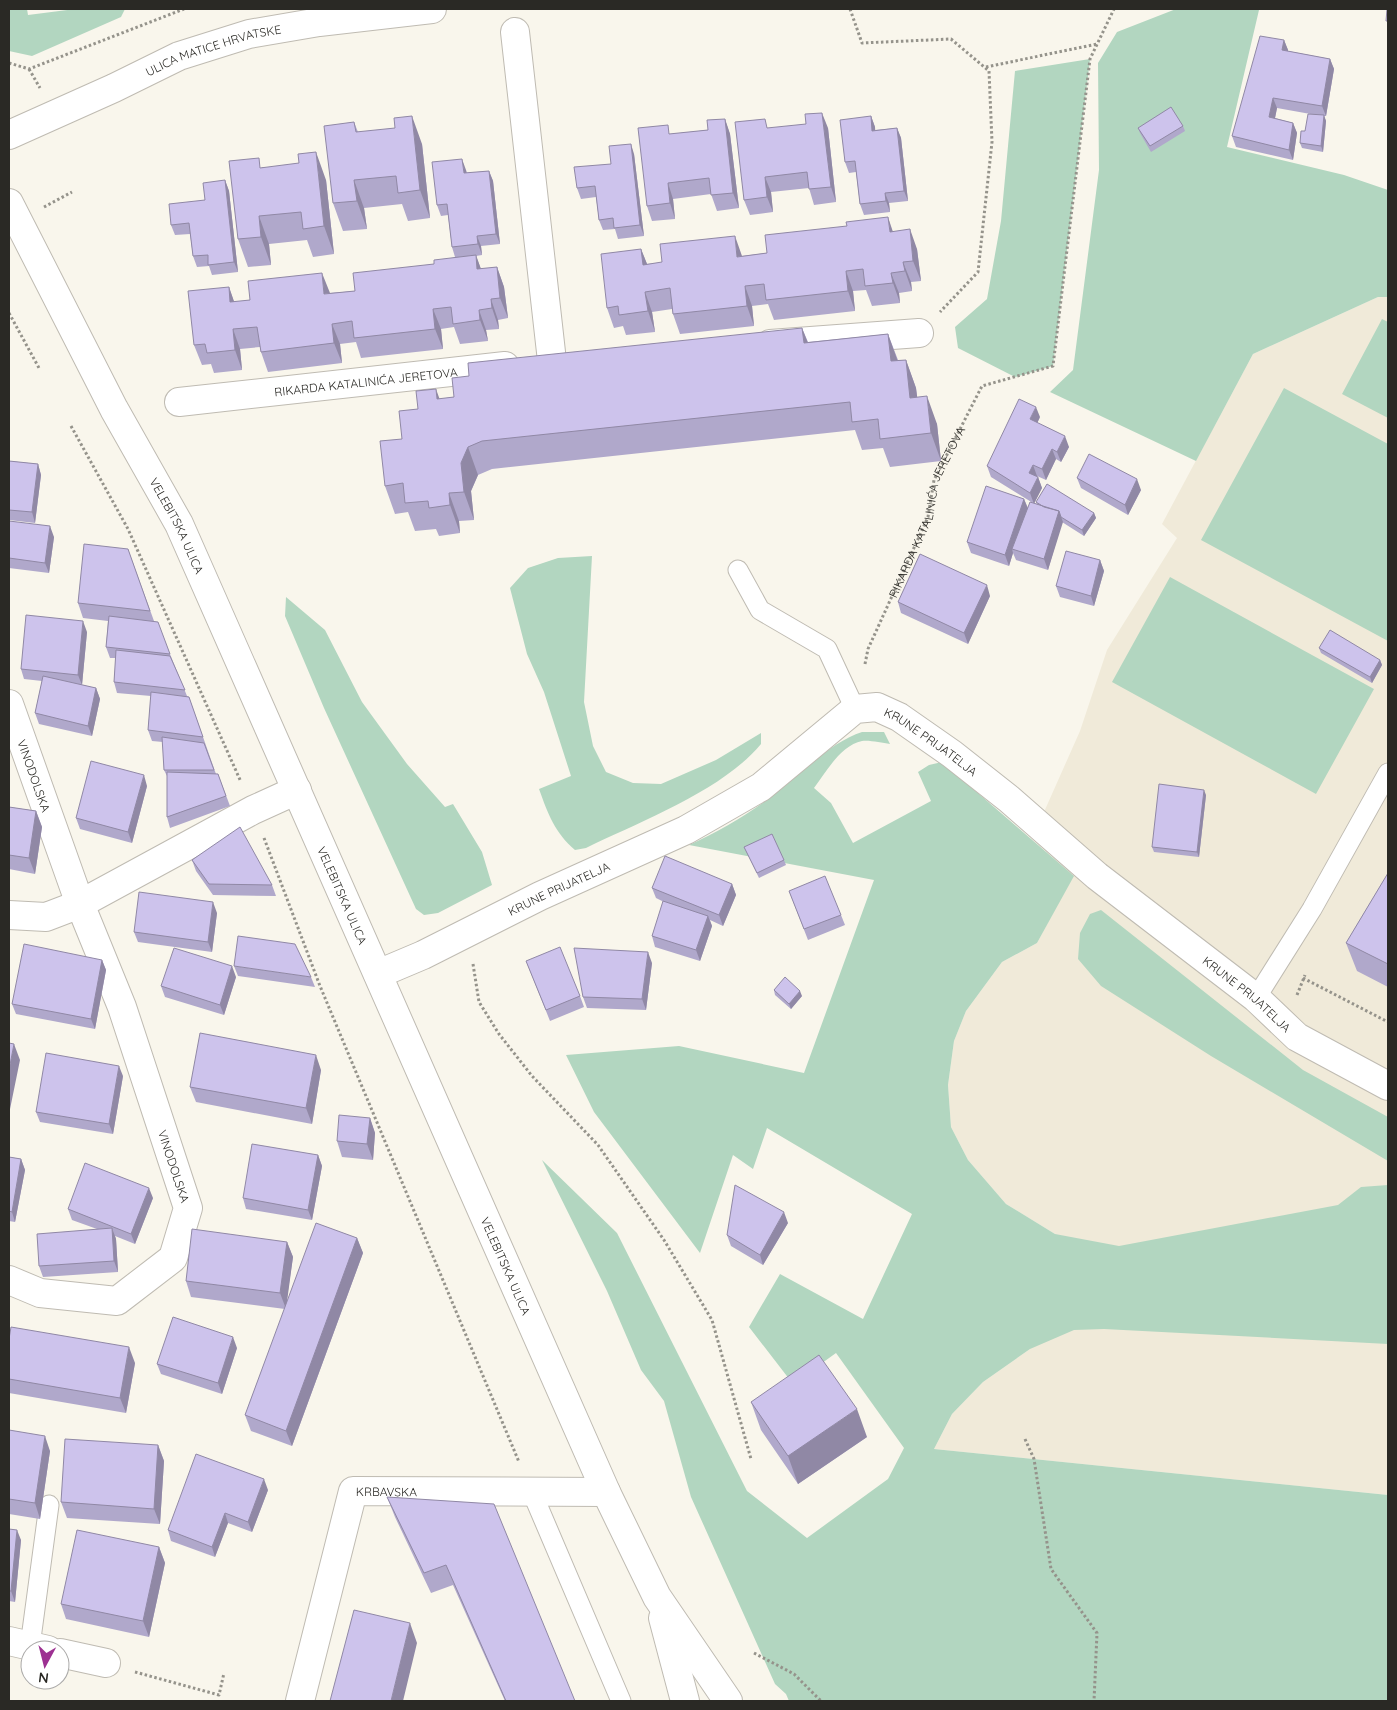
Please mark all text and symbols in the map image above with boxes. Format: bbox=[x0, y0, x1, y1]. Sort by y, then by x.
street label: ULICA MATICE HRVATSKE bbox=[143, 21, 282, 79]
street label: RIKARDA KATALINIĆA JERETOVA bbox=[273, 364, 459, 399]
street label: RIKARDA KATALINIĆA JERETOVA bbox=[885, 423, 968, 600]
street label: VELEBITSKA ULICA bbox=[147, 475, 208, 576]
street label: KRUNE PRIJATELJA bbox=[882, 704, 981, 779]
street label: VINODOLSKA bbox=[15, 737, 54, 814]
street label: VELEBITSKA ULICA bbox=[315, 844, 371, 947]
street label: KRUNE PRIJATELJA bbox=[505, 858, 612, 919]
street label: KRUNE PRIJATELJA bbox=[1200, 953, 1294, 1035]
street label: VINODOLSKA bbox=[155, 1128, 193, 1205]
street label: VELEBITSKA ULICA bbox=[478, 1214, 534, 1317]
street label: KRBAVSKA bbox=[356, 1484, 417, 1499]
north arrow bbox=[20, 1640, 70, 1690]
text: N bbox=[37, 1668, 50, 1687]

